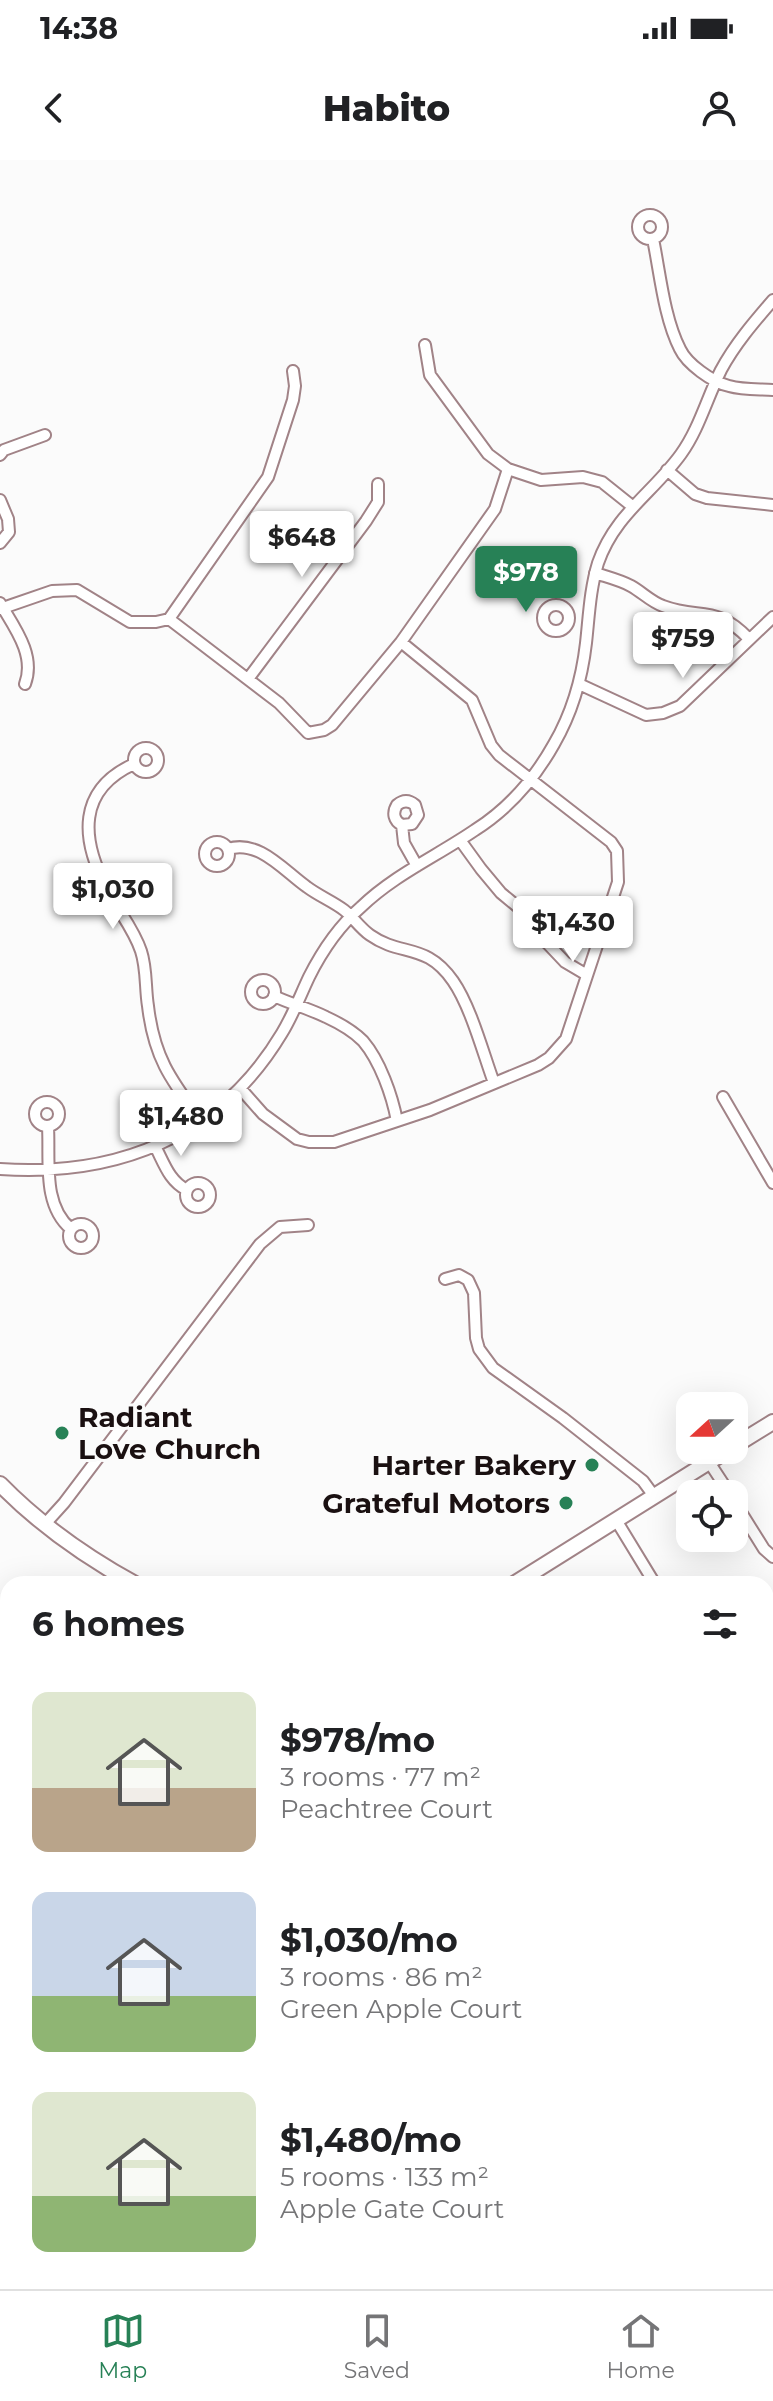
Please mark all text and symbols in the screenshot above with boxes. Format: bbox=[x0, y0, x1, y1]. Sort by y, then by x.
text: 14:38 bbox=[40, 10, 118, 47]
icon: back bbox=[32, 86, 76, 130]
text: Habito bbox=[323, 86, 450, 130]
icon: person bbox=[697, 86, 741, 130]
pin: $648 bbox=[255, 511, 349, 579]
text: $648 bbox=[268, 521, 336, 553]
pin: $978 bbox=[479, 546, 573, 614]
text: $978 bbox=[493, 556, 559, 588]
pin: $759 bbox=[636, 612, 730, 680]
text: $759 bbox=[651, 622, 715, 654]
pin: $1,030 bbox=[48, 863, 178, 931]
text: $1,030 bbox=[71, 873, 155, 905]
pin: $1,430 bbox=[508, 896, 638, 964]
text: $1,430 bbox=[531, 906, 615, 938]
pin: $1,480 bbox=[116, 1090, 246, 1158]
text: $1,480 bbox=[138, 1100, 224, 1132]
north arrow bbox=[676, 1392, 748, 1464]
map controls bbox=[676, 1392, 748, 1552]
place label: Radiant Love Church bbox=[78, 1400, 261, 1466]
marker: Radiant Love Church bbox=[53, 1424, 71, 1442]
place label: Harter Bakery bbox=[371, 1448, 576, 1482]
marker: Harter Bakery bbox=[583, 1456, 601, 1474]
button: locate bbox=[676, 1480, 748, 1552]
place label: Grateful Motors bbox=[322, 1486, 550, 1520]
marker: Grateful Motors bbox=[557, 1494, 575, 1512]
icon: filters bbox=[698, 1602, 742, 1646]
text: 6 homes bbox=[32, 1603, 185, 1645]
text: $978/mo bbox=[280, 1719, 435, 1761]
icon: home bbox=[96, 1724, 192, 1820]
text: 3 rooms · 77 m² bbox=[280, 1761, 481, 1793]
text: Peachtree Court bbox=[280, 1793, 493, 1825]
text: $1,030/mo bbox=[280, 1919, 458, 1961]
icon: home bbox=[96, 1924, 192, 2020]
text: 3 rooms · 86 m² bbox=[280, 1961, 483, 1993]
text: Green Apple Court bbox=[280, 1993, 522, 2025]
text: $1,480/mo bbox=[280, 2119, 461, 2161]
icon: home bbox=[96, 2124, 192, 2220]
text: 5 rooms · 133 m² bbox=[280, 2161, 489, 2193]
text: Apple Gate Court bbox=[280, 2193, 504, 2225]
tab: Map bbox=[98, 2309, 147, 2384]
tab: Saved bbox=[344, 2309, 410, 2384]
tab: Home bbox=[606, 2309, 675, 2384]

